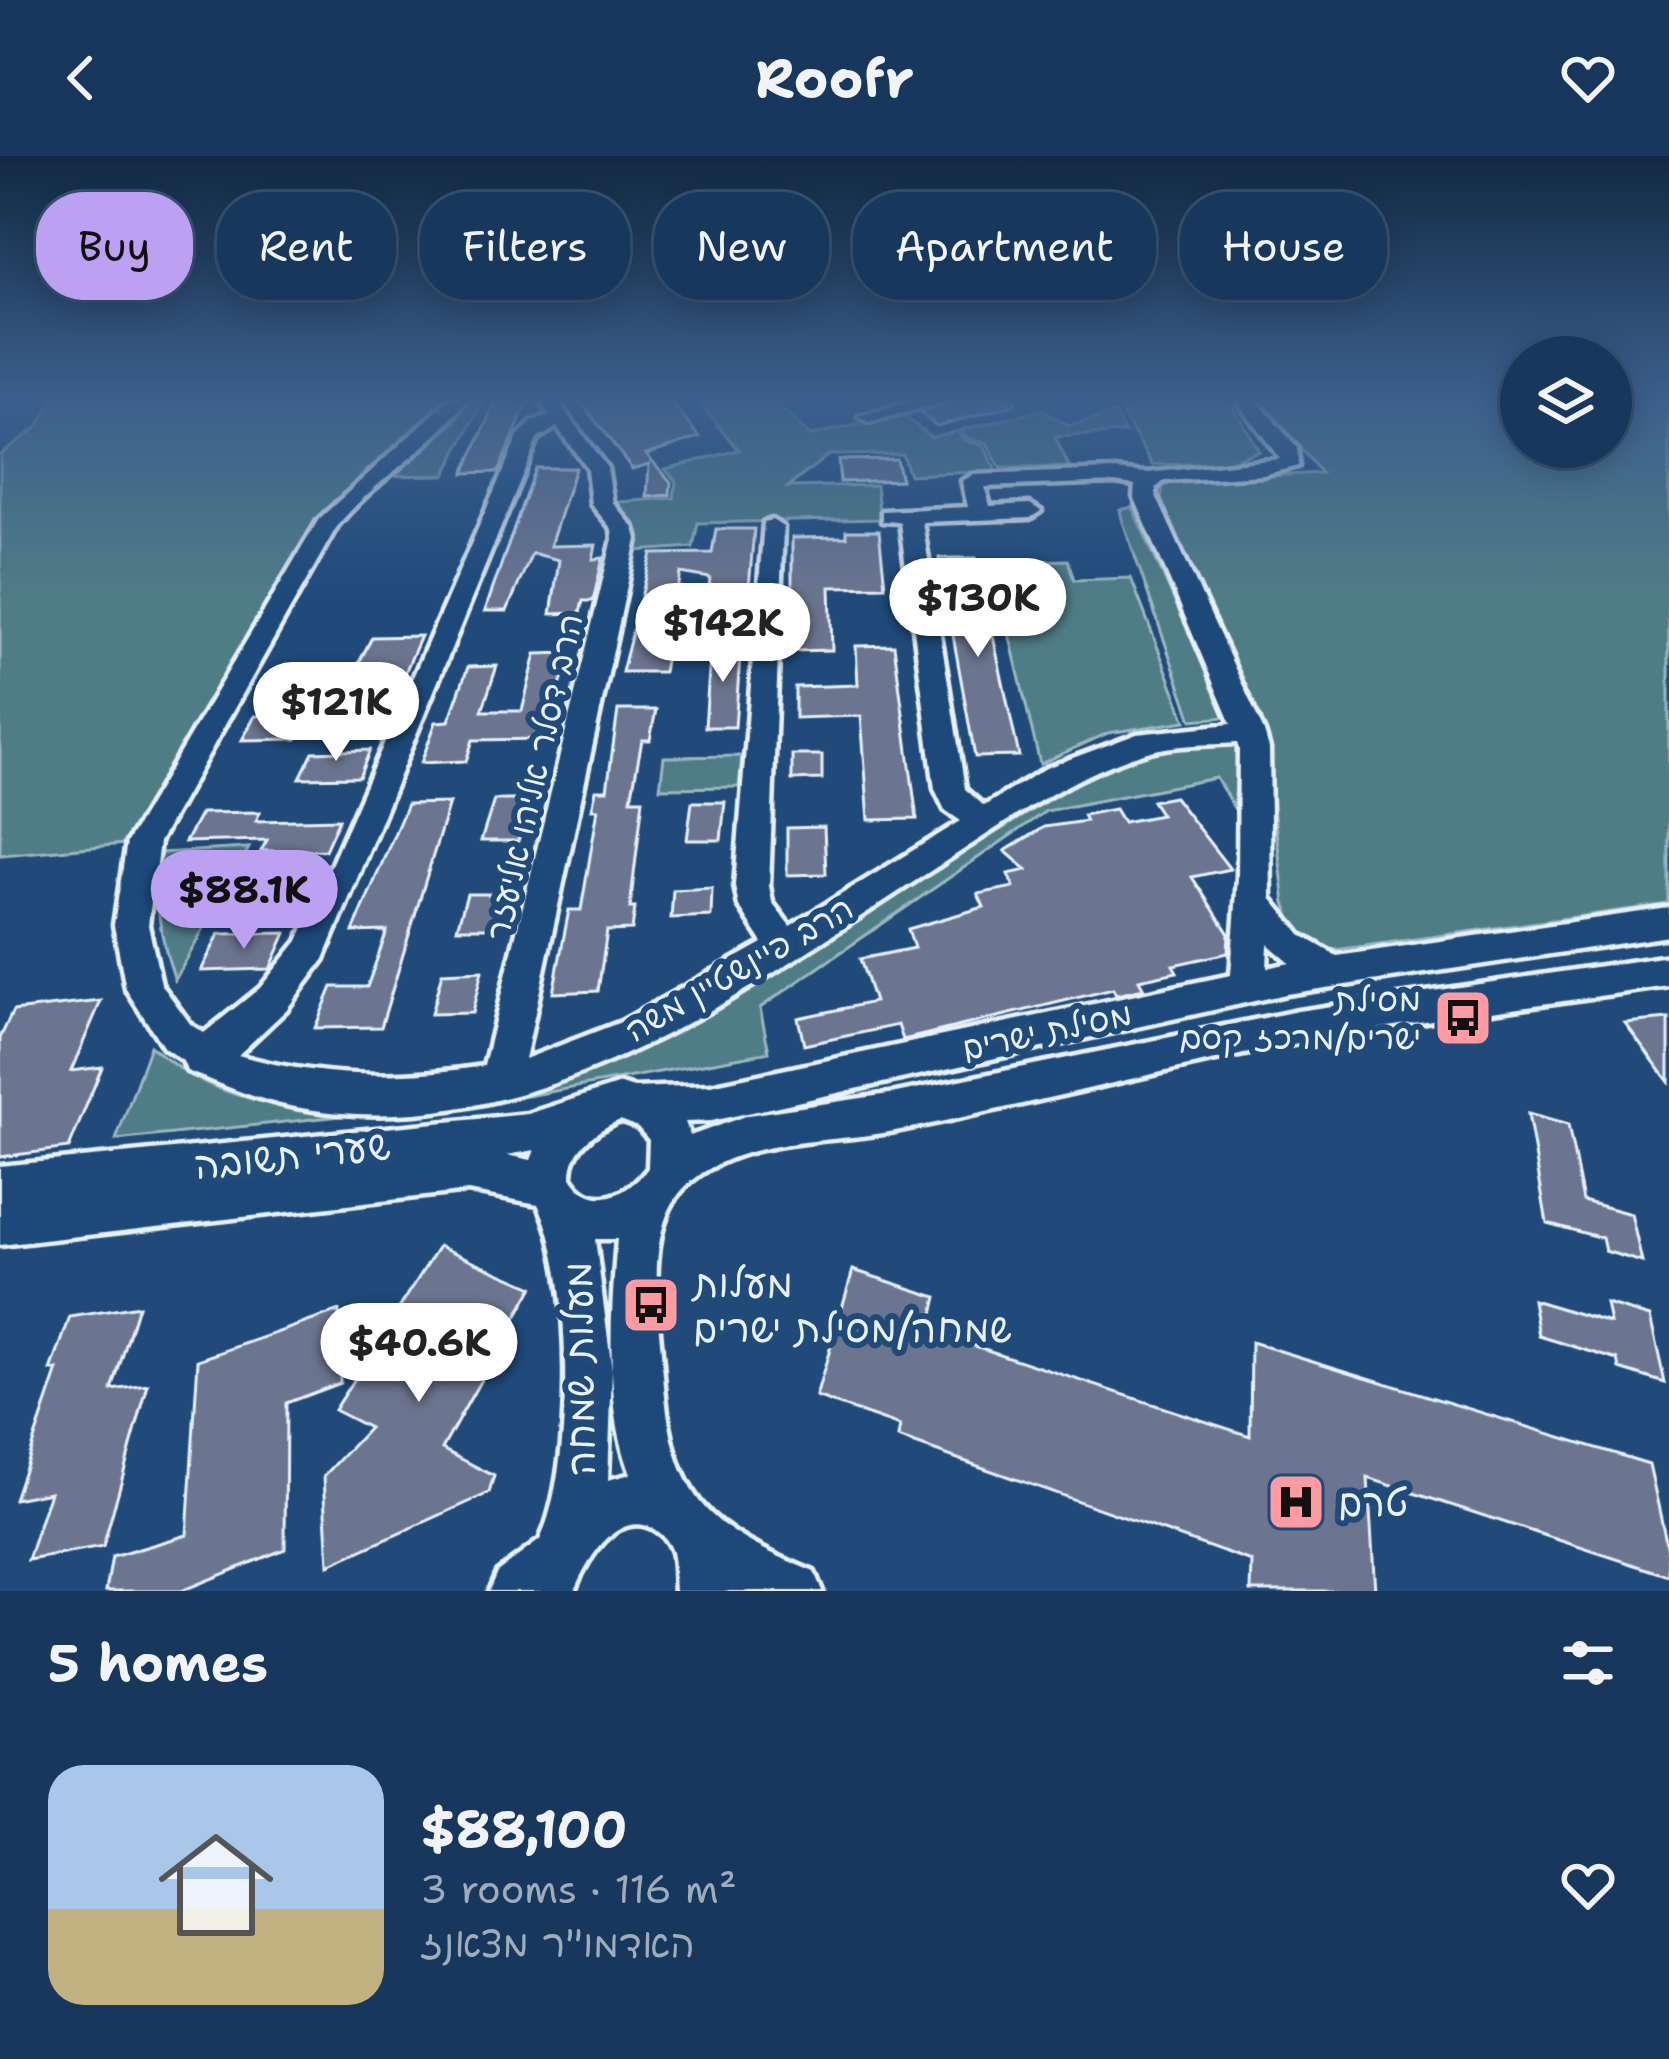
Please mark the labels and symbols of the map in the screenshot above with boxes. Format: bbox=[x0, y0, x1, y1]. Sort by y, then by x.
pin: $130K bbox=[894, 558, 1062, 660]
pin: $142K bbox=[639, 583, 807, 685]
street label: הרב דסלר אליהו אליעזר bbox=[475, 609, 593, 945]
pin: $121K bbox=[252, 662, 420, 764]
pin: $88.1K bbox=[146, 850, 342, 952]
street label: הרב פיינשטיין משה bbox=[617, 885, 861, 1053]
place label: מסילת ישרים/מרכז קסם bbox=[1179, 977, 1421, 1060]
bus stop icon: מסילת ישרים/מרכז קסם bbox=[1432, 987, 1494, 1049]
street label: מסילת ישרים bbox=[958, 991, 1136, 1071]
street label: שערי תשובה bbox=[191, 1119, 393, 1191]
place label: מעלות שמחה/מסילת ישרים bbox=[691, 1257, 1012, 1354]
street label: מעלות שמחה bbox=[551, 1261, 607, 1477]
bus stop icon: מעלות שמחה/מסילת ישרים bbox=[620, 1274, 682, 1336]
pin: $40.6K bbox=[321, 1303, 517, 1405]
hospital icon: טרם bbox=[1265, 1471, 1327, 1533]
place label: טרם bbox=[1338, 1476, 1409, 1528]

